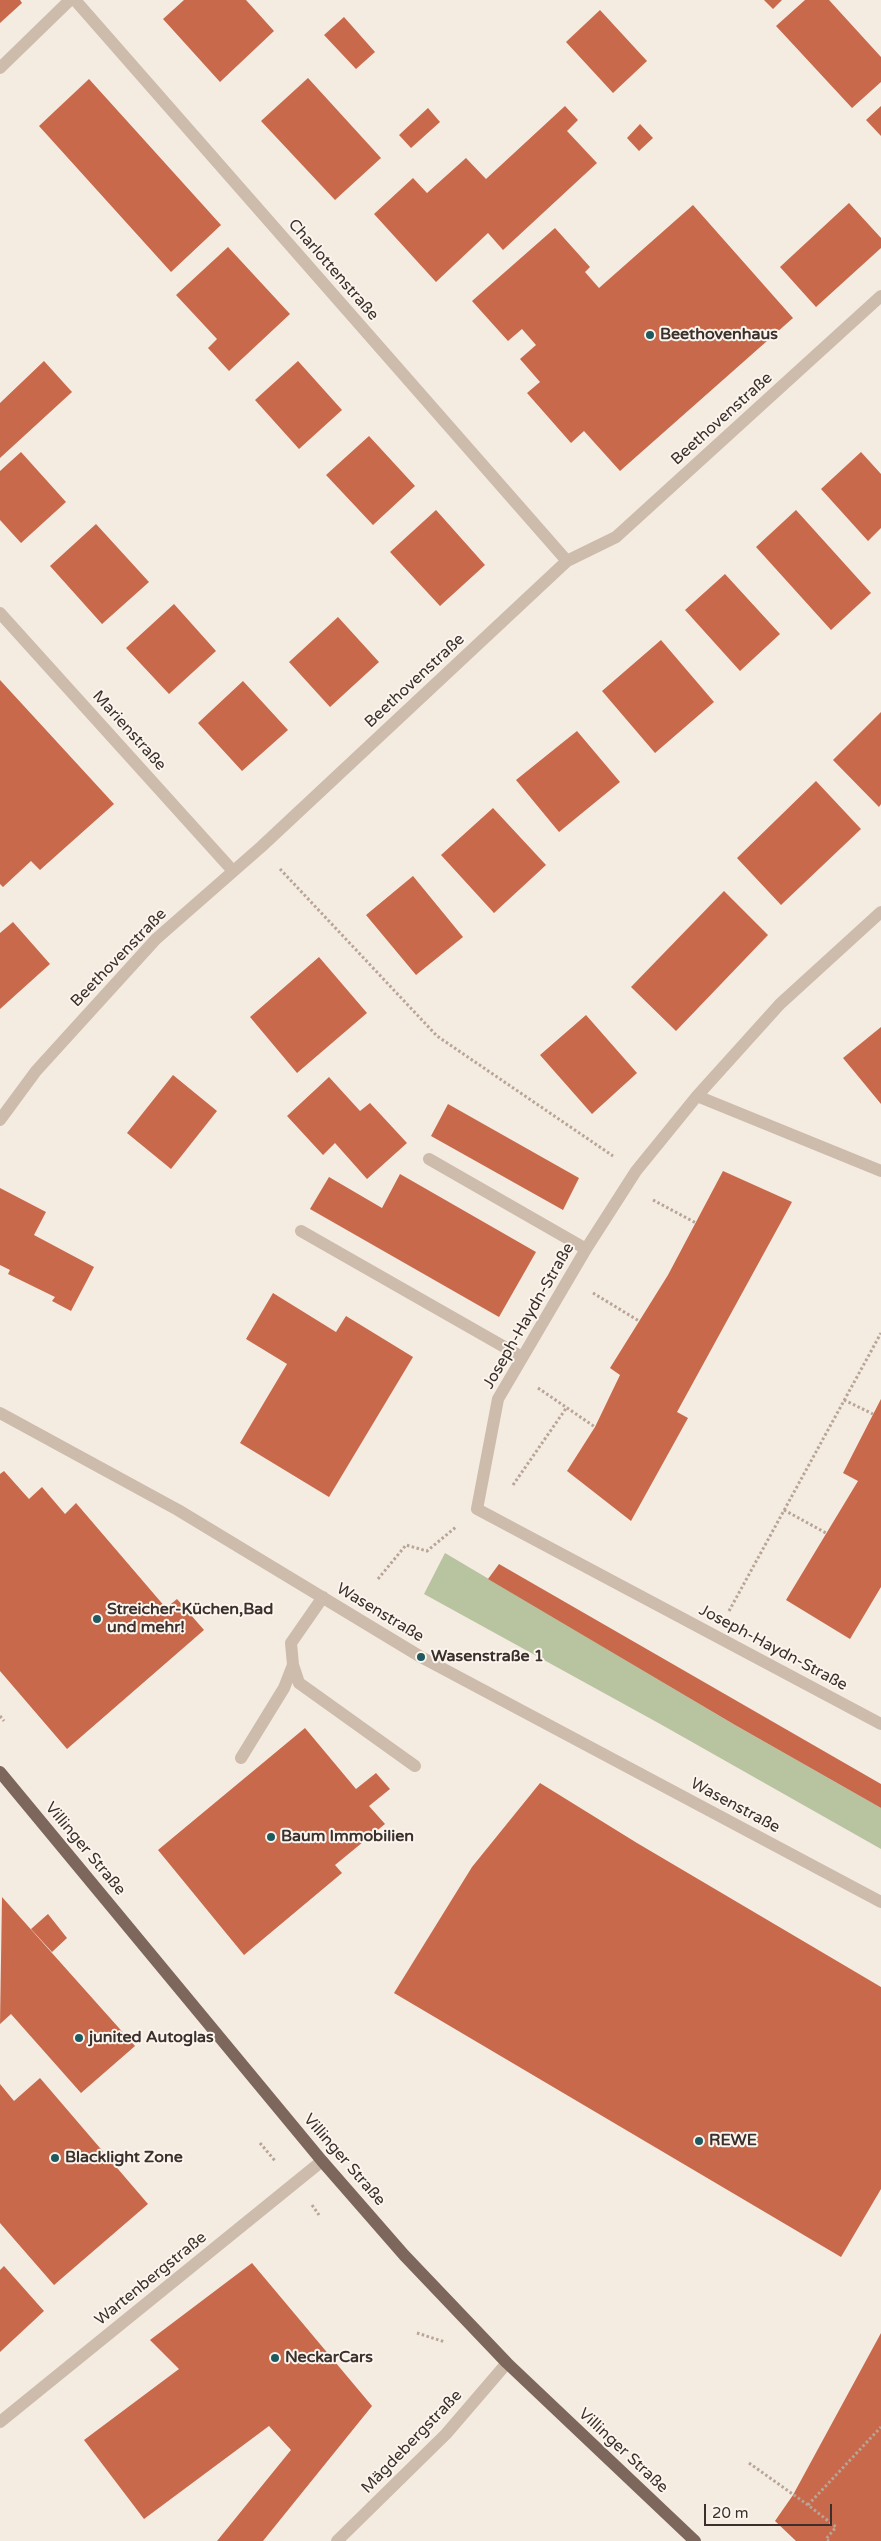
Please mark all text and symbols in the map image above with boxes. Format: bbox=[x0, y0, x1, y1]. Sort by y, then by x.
street label: Charlottenstraße bbox=[284, 215, 382, 325]
place label: Beethovenhaus bbox=[660, 325, 778, 345]
marker: Beethovenhaus bbox=[644, 329, 656, 341]
street label: Beethovenstraße bbox=[667, 369, 777, 469]
street label: Beethovenstraße bbox=[361, 630, 469, 732]
street label: Marienstraße bbox=[88, 687, 170, 775]
street label: Beethovenstraße bbox=[67, 905, 171, 1011]
street label: Joseph-Haydn-Straße bbox=[479, 1240, 579, 1392]
street label: Wasenstraße bbox=[333, 1579, 427, 1647]
place label: Streicher-Küchen,Bad und mehr! bbox=[107, 1600, 273, 1638]
street label: Joseph-Haydn-Straße bbox=[696, 1601, 850, 1695]
marker: Streicher-Küchen,Bad und mehr! bbox=[91, 1613, 103, 1625]
place label: Wasenstraße 1 bbox=[431, 1647, 544, 1667]
marker: Wasenstraße 1 bbox=[415, 1651, 427, 1663]
street label: Wasenstraße bbox=[687, 1774, 783, 1838]
street label: Villinger Straße bbox=[40, 1799, 130, 1899]
place label: Baum Immobilien bbox=[281, 1827, 414, 1847]
marker: Baum Immobilien bbox=[265, 1831, 277, 1843]
place label: junited Autoglas bbox=[89, 2028, 214, 2048]
marker: junited Autoglas bbox=[73, 2032, 85, 2044]
street label: Villinger Straße bbox=[299, 2110, 389, 2210]
place label: REWE bbox=[709, 2131, 757, 2151]
marker: REWE bbox=[693, 2135, 705, 2147]
place label: Blacklight Zone bbox=[65, 2148, 183, 2168]
marker: Blacklight Zone bbox=[49, 2152, 61, 2164]
street label: Wartenbergstraße bbox=[91, 2228, 211, 2330]
place label: NeckarCars bbox=[285, 2348, 373, 2368]
marker: NeckarCars bbox=[269, 2352, 281, 2364]
street label: Mägdebergstraße bbox=[358, 2386, 466, 2498]
street label: Villinger Straße bbox=[574, 2405, 672, 2497]
scale bar bbox=[706, 2494, 834, 2526]
text: 20 m bbox=[712, 2504, 749, 2522]

